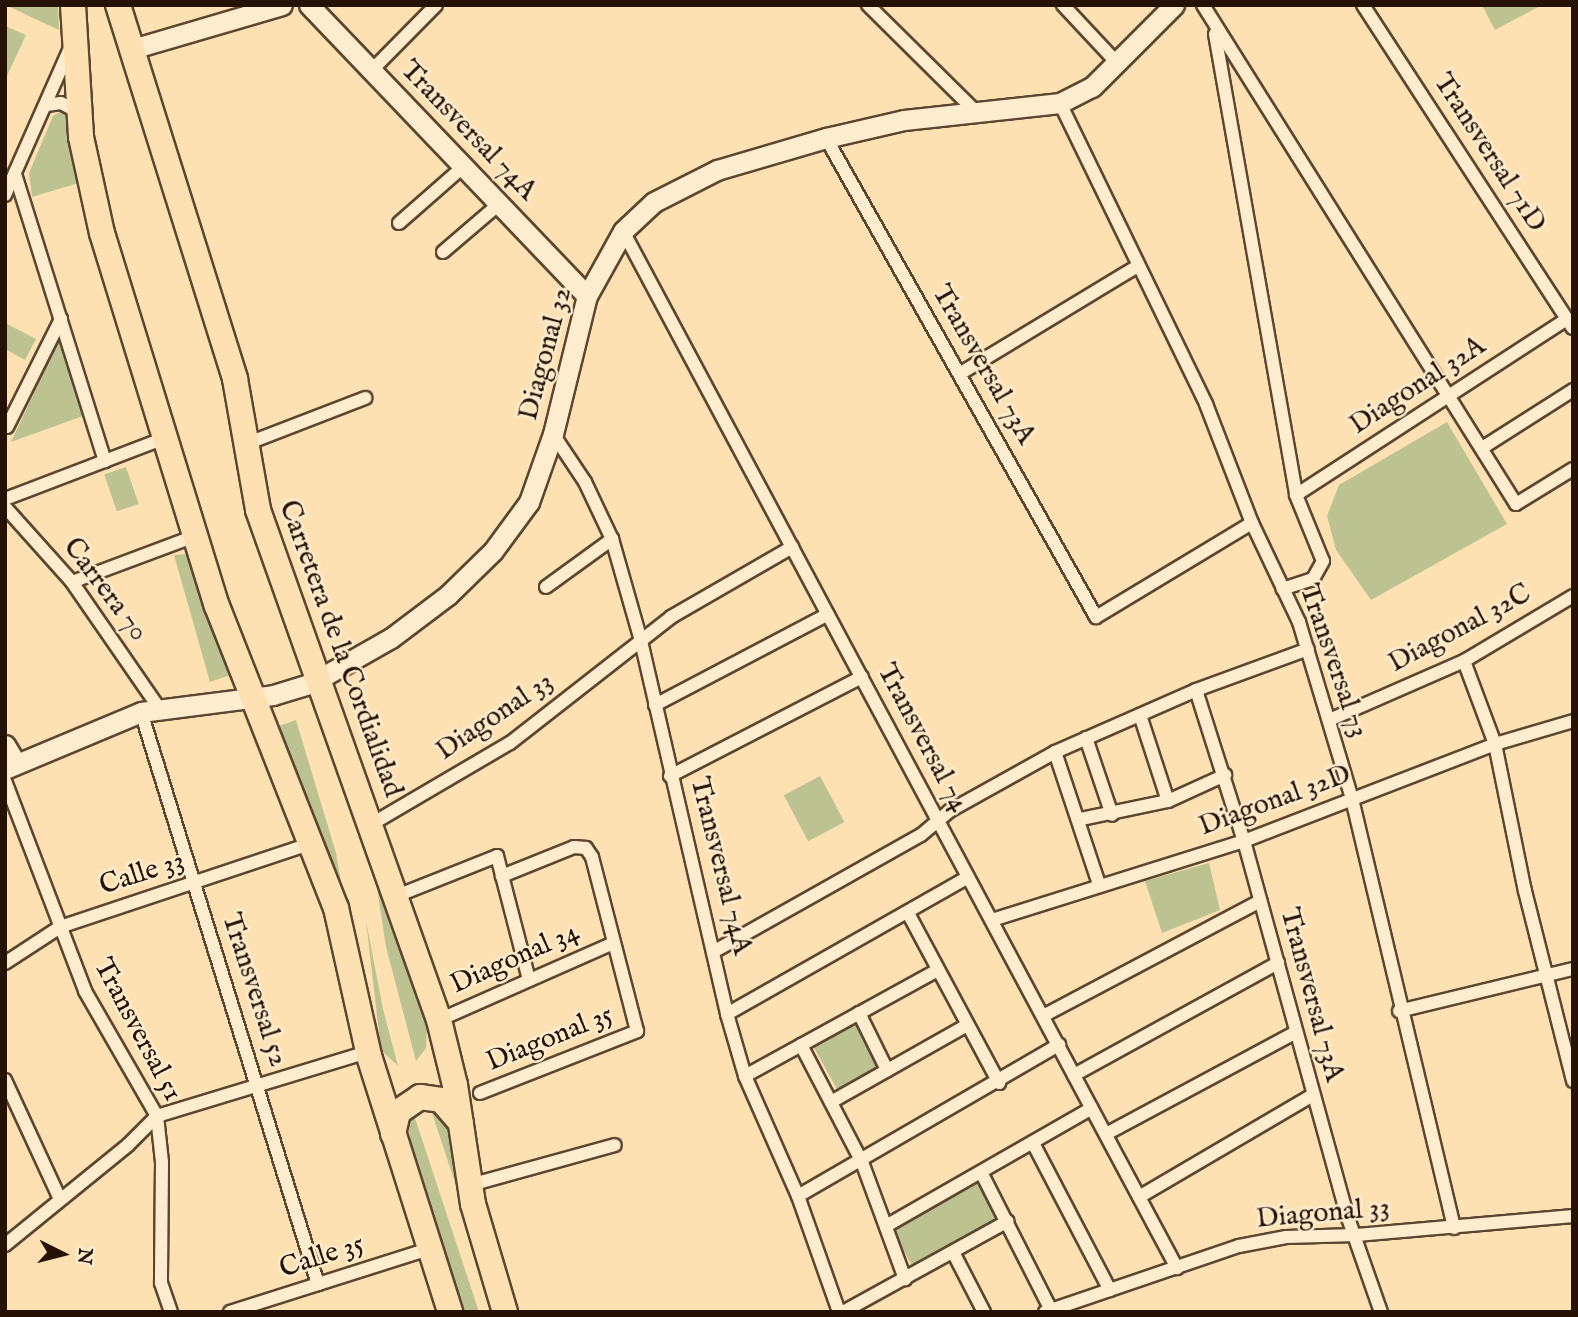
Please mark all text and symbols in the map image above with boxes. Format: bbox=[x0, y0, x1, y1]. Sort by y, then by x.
street label: Transversal 74A bbox=[393, 54, 543, 208]
street label: Transversal 71D bbox=[1425, 67, 1553, 239]
street label: Transversal 73A bbox=[924, 279, 1042, 451]
street label: Diagonal 32 bbox=[512, 284, 580, 424]
street label: Diagonal 32A bbox=[1344, 330, 1492, 442]
street label: Carretera de la Cordialidad bbox=[271, 496, 409, 802]
street label: Carrera 70 bbox=[55, 532, 155, 648]
street label: Diagonal 32C bbox=[1383, 577, 1537, 681]
street label: Transversal 73 bbox=[1291, 580, 1375, 742]
street label: Transversal 74 bbox=[869, 658, 975, 818]
street label: Diagonal 33 bbox=[430, 666, 560, 768]
street label: Diagonal 32D bbox=[1195, 758, 1355, 844]
street label: Transversal 74A bbox=[682, 774, 758, 958]
street label: Calle 33 bbox=[95, 845, 189, 903]
street label: Transversal 73A bbox=[1272, 904, 1350, 1086]
street label: Transversal 52 bbox=[213, 909, 295, 1071]
street label: Diagonal 34 bbox=[446, 916, 584, 1002]
street label: Transversal 51 bbox=[85, 953, 189, 1107]
street label: Diagonal 35 bbox=[482, 998, 618, 1080]
street label: Diagonal 33 bbox=[1255, 1191, 1391, 1237]
north arrow bbox=[28, 1219, 98, 1289]
street label: Calle 35 bbox=[275, 1228, 369, 1286]
text: N bbox=[71, 1247, 97, 1266]

